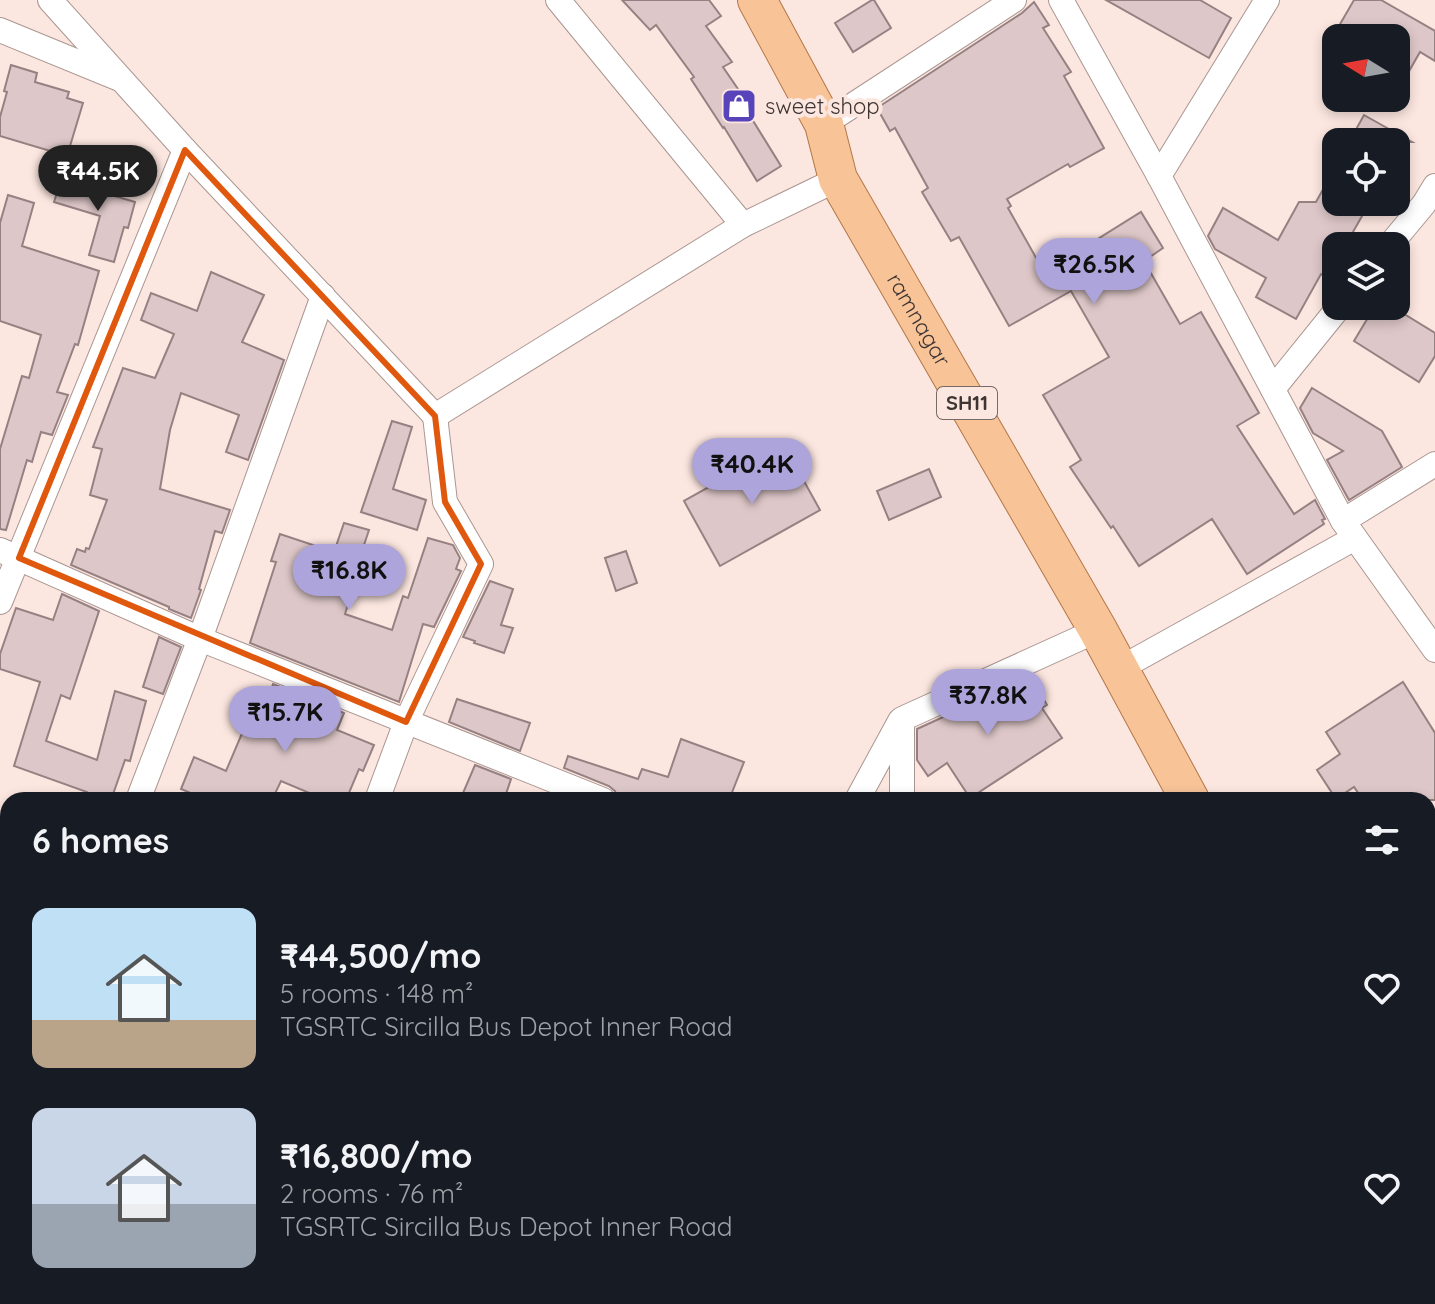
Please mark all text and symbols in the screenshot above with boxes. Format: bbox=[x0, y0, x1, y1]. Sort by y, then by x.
north arrow bbox=[1322, 24, 1410, 112]
map controls bbox=[1322, 24, 1410, 320]
shop icon: sweet shop bbox=[720, 87, 758, 125]
place label: sweet shop bbox=[765, 92, 880, 120]
button: locate bbox=[1322, 128, 1410, 216]
pin: ₹44.5K bbox=[33, 145, 163, 213]
text: ₹44.5K bbox=[56, 154, 140, 187]
button: layers bbox=[1322, 232, 1410, 320]
pin: ₹26.5K bbox=[1029, 238, 1159, 306]
text: ₹26.5K bbox=[1053, 247, 1135, 280]
street label: ramnagar bbox=[881, 268, 957, 372]
road number: SH11 bbox=[937, 387, 997, 419]
pin: ₹40.4K bbox=[687, 438, 817, 506]
text: ₹40.4K bbox=[710, 447, 794, 480]
pin: ₹16.8K bbox=[284, 544, 414, 612]
text: ₹16.8K bbox=[311, 553, 387, 586]
pin: ₹37.8K bbox=[923, 669, 1053, 737]
text: ₹37.8K bbox=[949, 678, 1027, 711]
pin: ₹15.7K bbox=[220, 686, 350, 754]
text: ₹15.7K bbox=[247, 695, 323, 728]
icon: filters bbox=[1360, 818, 1404, 862]
text: 6 homes bbox=[32, 819, 169, 862]
text: ₹44,500/mo bbox=[280, 934, 481, 977]
icon: home bbox=[96, 940, 192, 1036]
icon: heart bbox=[1360, 966, 1404, 1010]
text: 5 rooms · 148 m² bbox=[280, 977, 473, 1010]
text: TGSRTC Sircilla Bus Depot Inner Road bbox=[280, 1010, 732, 1043]
text: ₹16,800/mo bbox=[280, 1134, 472, 1177]
icon: home bbox=[96, 1140, 192, 1236]
icon: heart bbox=[1360, 1166, 1404, 1210]
text: 2 rooms · 76 m² bbox=[280, 1177, 463, 1210]
text: TGSRTC Sircilla Bus Depot Inner Road bbox=[280, 1210, 732, 1243]

